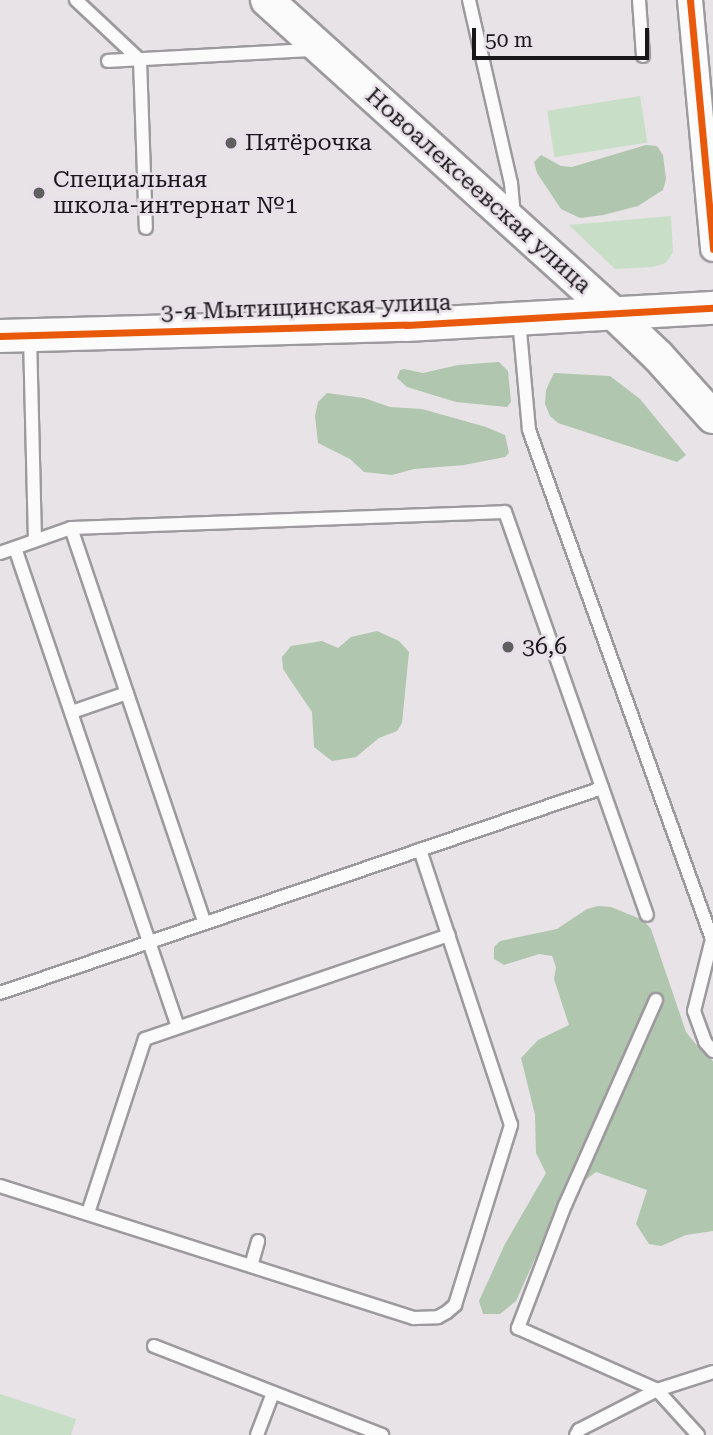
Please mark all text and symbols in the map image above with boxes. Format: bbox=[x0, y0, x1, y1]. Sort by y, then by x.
scale bar bbox=[475, 14, 652, 58]
text: 50 m bbox=[485, 28, 533, 52]
street label: Новоалексеевская улица bbox=[360, 82, 596, 300]
place label: Пятёрочка bbox=[245, 129, 372, 157]
marker: Пятёрочка bbox=[223, 135, 239, 151]
place label: Специальная школа-интернат №1 bbox=[53, 166, 298, 220]
marker: Специальная школа-интернат №1 bbox=[31, 185, 47, 201]
street label: 3-я Мытищинская улица bbox=[160, 289, 452, 327]
place label: 36,6 bbox=[522, 633, 567, 661]
marker: 36,6 bbox=[500, 639, 516, 655]

